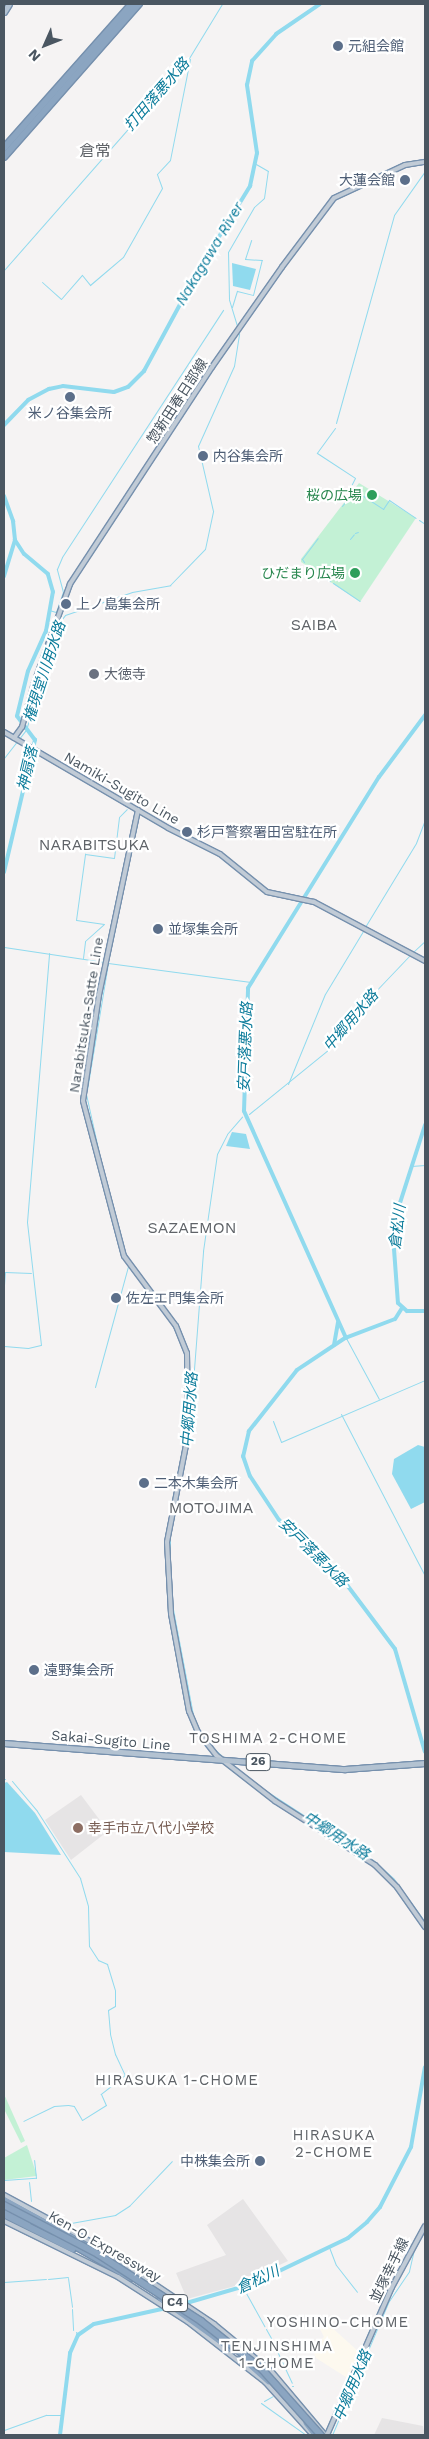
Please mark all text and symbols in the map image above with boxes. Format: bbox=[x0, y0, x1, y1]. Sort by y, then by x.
north arrow bbox=[20, 20, 70, 70]
place label: 元組会館 bbox=[348, 38, 404, 54]
marker: 元組会館 bbox=[332, 40, 344, 52]
text: N bbox=[25, 46, 44, 65]
water label: 打田落悪水路 bbox=[121, 55, 193, 135]
district label: 倉常 bbox=[79, 141, 111, 161]
place label: 大蓮会館 bbox=[339, 172, 395, 188]
marker: 大蓮会館 bbox=[399, 174, 411, 186]
water label: Nakagawa River bbox=[172, 199, 248, 309]
street label: 惣新田春日部線 bbox=[143, 355, 211, 447]
marker: 米ノ谷集会所 bbox=[64, 391, 76, 403]
place label: 米ノ谷集会所 bbox=[28, 405, 112, 421]
place label: 内谷集会所 bbox=[213, 448, 283, 464]
marker: 内谷集会所 bbox=[197, 450, 209, 462]
place label: 桜の広場 bbox=[306, 487, 362, 503]
marker: 桜の広場 bbox=[366, 489, 378, 501]
place label: ひだまり広場 bbox=[261, 565, 345, 581]
marker: ひだまり広場 bbox=[349, 567, 361, 579]
place label: 上ノ島集会所 bbox=[76, 596, 160, 612]
marker: 上ノ島集会所 bbox=[60, 598, 72, 610]
district label: SAIBA bbox=[288, 615, 340, 635]
water label: 権現堂川用水路 bbox=[20, 619, 70, 725]
place label: 大徳寺 bbox=[104, 666, 146, 682]
marker: 大徳寺 bbox=[88, 668, 100, 680]
water label: 神扇落 bbox=[14, 745, 42, 793]
street label: Namiki-Sugito Line bbox=[61, 748, 183, 828]
place label: 杉戸警察署田宮駐在所 bbox=[197, 824, 337, 840]
marker: 杉戸警察署田宮駐在所 bbox=[181, 826, 193, 838]
district label: NARABITSUKA bbox=[32, 835, 156, 855]
place label: 並塚集会所 bbox=[168, 921, 238, 937]
marker: 並塚集会所 bbox=[152, 923, 164, 935]
street label: Narabitsuka-Satte Line bbox=[65, 936, 107, 1094]
water label: 中郷用水路 bbox=[320, 987, 382, 1055]
water label: 安戸落悪水路 bbox=[235, 1002, 257, 1092]
water label: 倉松川 bbox=[386, 1204, 410, 1250]
district label: SAZAEMON bbox=[143, 1218, 241, 1238]
place label: 佐左エ門集会所 bbox=[126, 1290, 224, 1306]
marker: 佐左エ門集会所 bbox=[110, 1292, 122, 1304]
water label: 中郷用水路 bbox=[178, 1372, 202, 1448]
place label: 二本木集会所 bbox=[154, 1475, 238, 1491]
marker: 二本木集会所 bbox=[138, 1477, 150, 1489]
district label: MOTOJIMA bbox=[164, 1498, 258, 1518]
water label: 安戸落悪水路 bbox=[275, 1515, 351, 1591]
place label: 遠野集会所 bbox=[44, 1662, 114, 1678]
marker: 遠野集会所 bbox=[28, 1664, 40, 1676]
street label: Sakai-Sugito Line bbox=[51, 1726, 171, 1754]
district label: TOSHIMA 2-CHOME bbox=[187, 1730, 349, 1748]
road number: 26 bbox=[246, 1752, 270, 1771]
water label: 中郷用水路 bbox=[300, 1808, 372, 1864]
place label: 幸手市立八代小学校 bbox=[88, 1820, 214, 1836]
marker: 幸手市立八代小学校 bbox=[72, 1822, 84, 1834]
district label: HIRASUKA 1-CHOME bbox=[93, 2072, 261, 2090]
district label: HIRASUKA 2-CHOME bbox=[291, 2126, 377, 2161]
place label: 中株集会所 bbox=[180, 2153, 250, 2169]
marker: 中株集会所 bbox=[254, 2155, 266, 2167]
street label: Ken-O Expressway bbox=[46, 2207, 164, 2285]
street label: 並塚幸手線 bbox=[366, 2235, 412, 2305]
water label: 倉松川 bbox=[234, 2262, 282, 2298]
road number: C4 bbox=[161, 2294, 189, 2312]
district label: YOSHINO-CHOME bbox=[265, 2314, 411, 2332]
district label: TENJINSHIMA 1-CHOME bbox=[219, 2337, 335, 2372]
water label: 中郷用水路 bbox=[330, 2348, 376, 2424]

